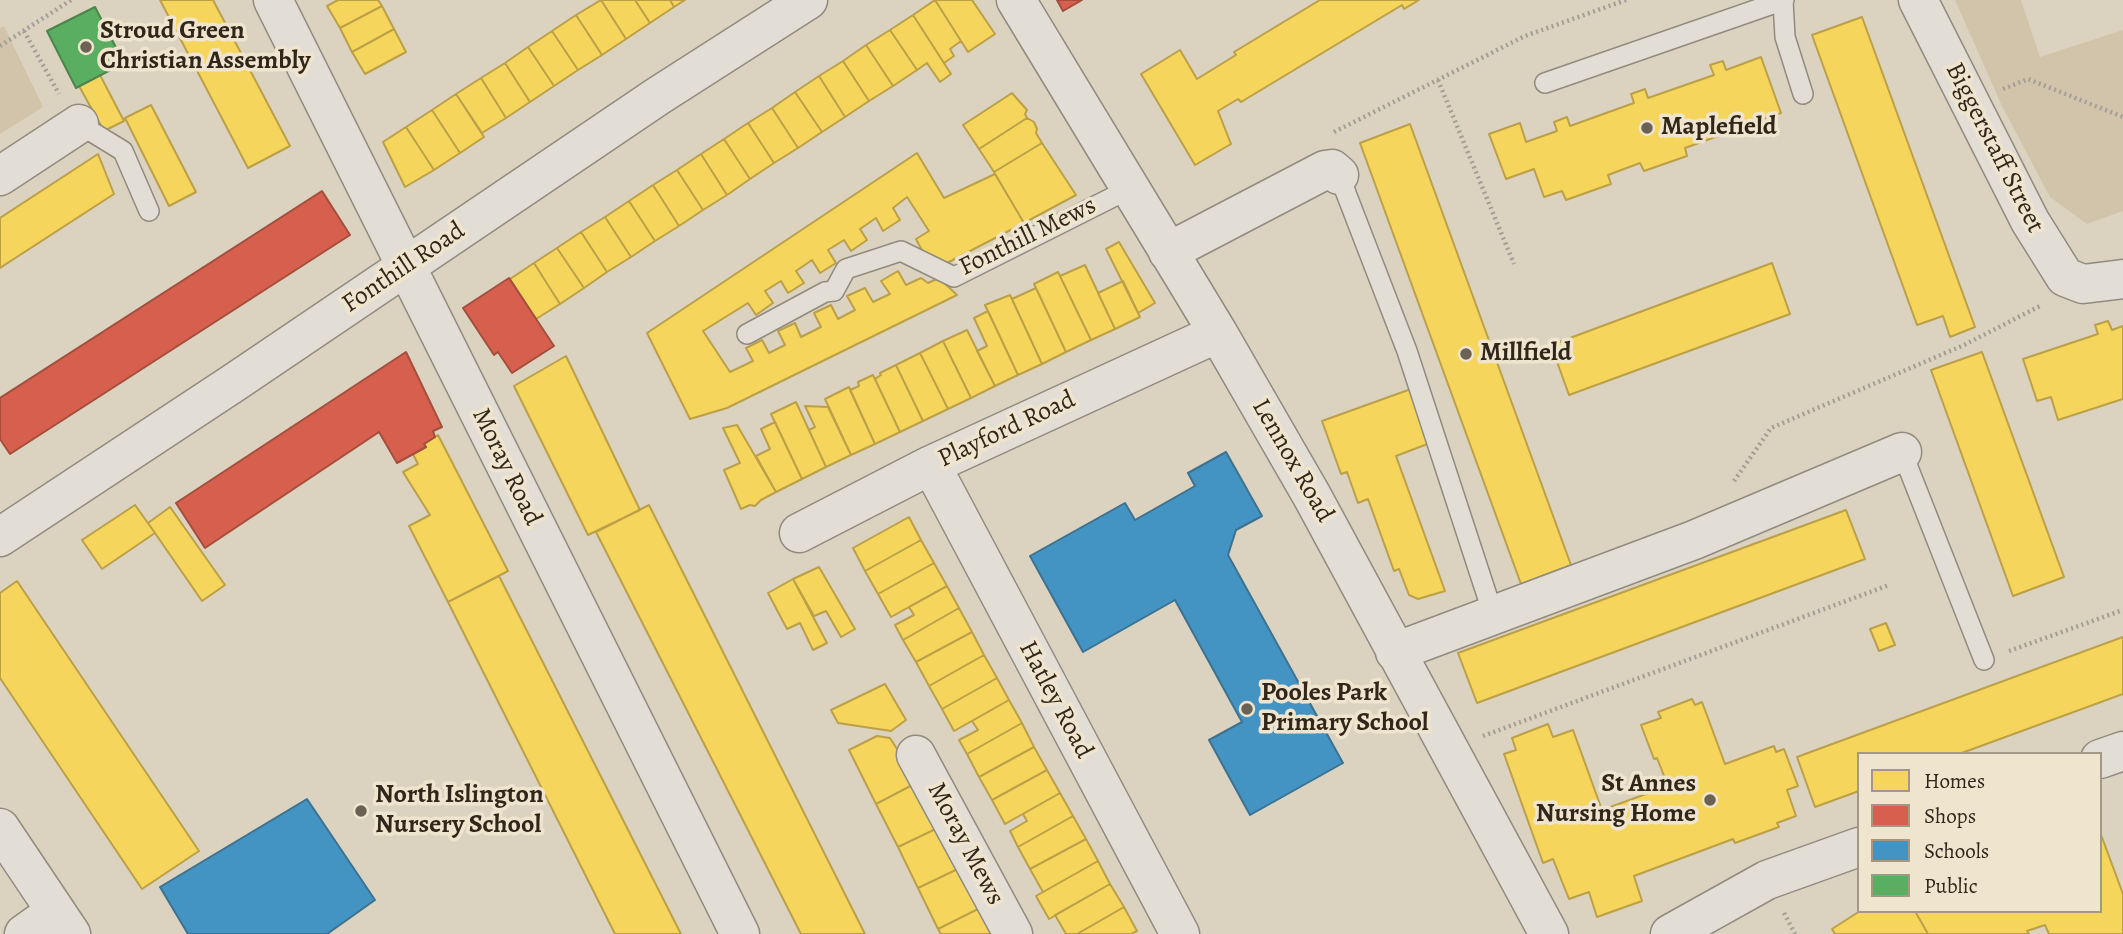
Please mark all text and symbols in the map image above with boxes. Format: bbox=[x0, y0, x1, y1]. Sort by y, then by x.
place label: Stroud Green Christian Assembly bbox=[100, 16, 311, 78]
marker: Stroud Green Christian Assembly bbox=[78, 39, 94, 55]
street label: Biggerstaff Street bbox=[1938, 58, 2050, 238]
place label: Maplefield bbox=[1661, 112, 1777, 144]
marker: Maplefield bbox=[1639, 120, 1655, 136]
street label: Fonthill Mews bbox=[954, 190, 1102, 284]
street label: Fonthill Road bbox=[337, 216, 471, 320]
place label: Millfield bbox=[1480, 338, 1572, 370]
marker: Millfield bbox=[1458, 346, 1474, 362]
street label: Playford Road bbox=[933, 385, 1081, 475]
street label: Lennox Road bbox=[1244, 394, 1340, 528]
street label: Moray Road bbox=[464, 403, 548, 531]
street label: Hatley Road bbox=[1011, 636, 1099, 764]
place label: Pooles Park Primary School bbox=[1261, 678, 1429, 740]
marker: Pooles Park Primary School bbox=[1239, 701, 1255, 717]
legend bbox=[1857, 752, 2102, 913]
text: Homes bbox=[1924, 767, 1985, 795]
place label: St Annes Nursing Home bbox=[1536, 769, 1696, 830]
street label: Moray Mews bbox=[920, 777, 1010, 911]
place label: North Islington Nursery School bbox=[375, 780, 544, 842]
marker: St Annes Nursing Home bbox=[1702, 792, 1718, 808]
text: Shops bbox=[1924, 802, 1976, 830]
marker: North Islington Nursery School bbox=[353, 803, 369, 819]
text: Schools bbox=[1924, 837, 1989, 865]
text: Public bbox=[1924, 872, 1978, 900]

